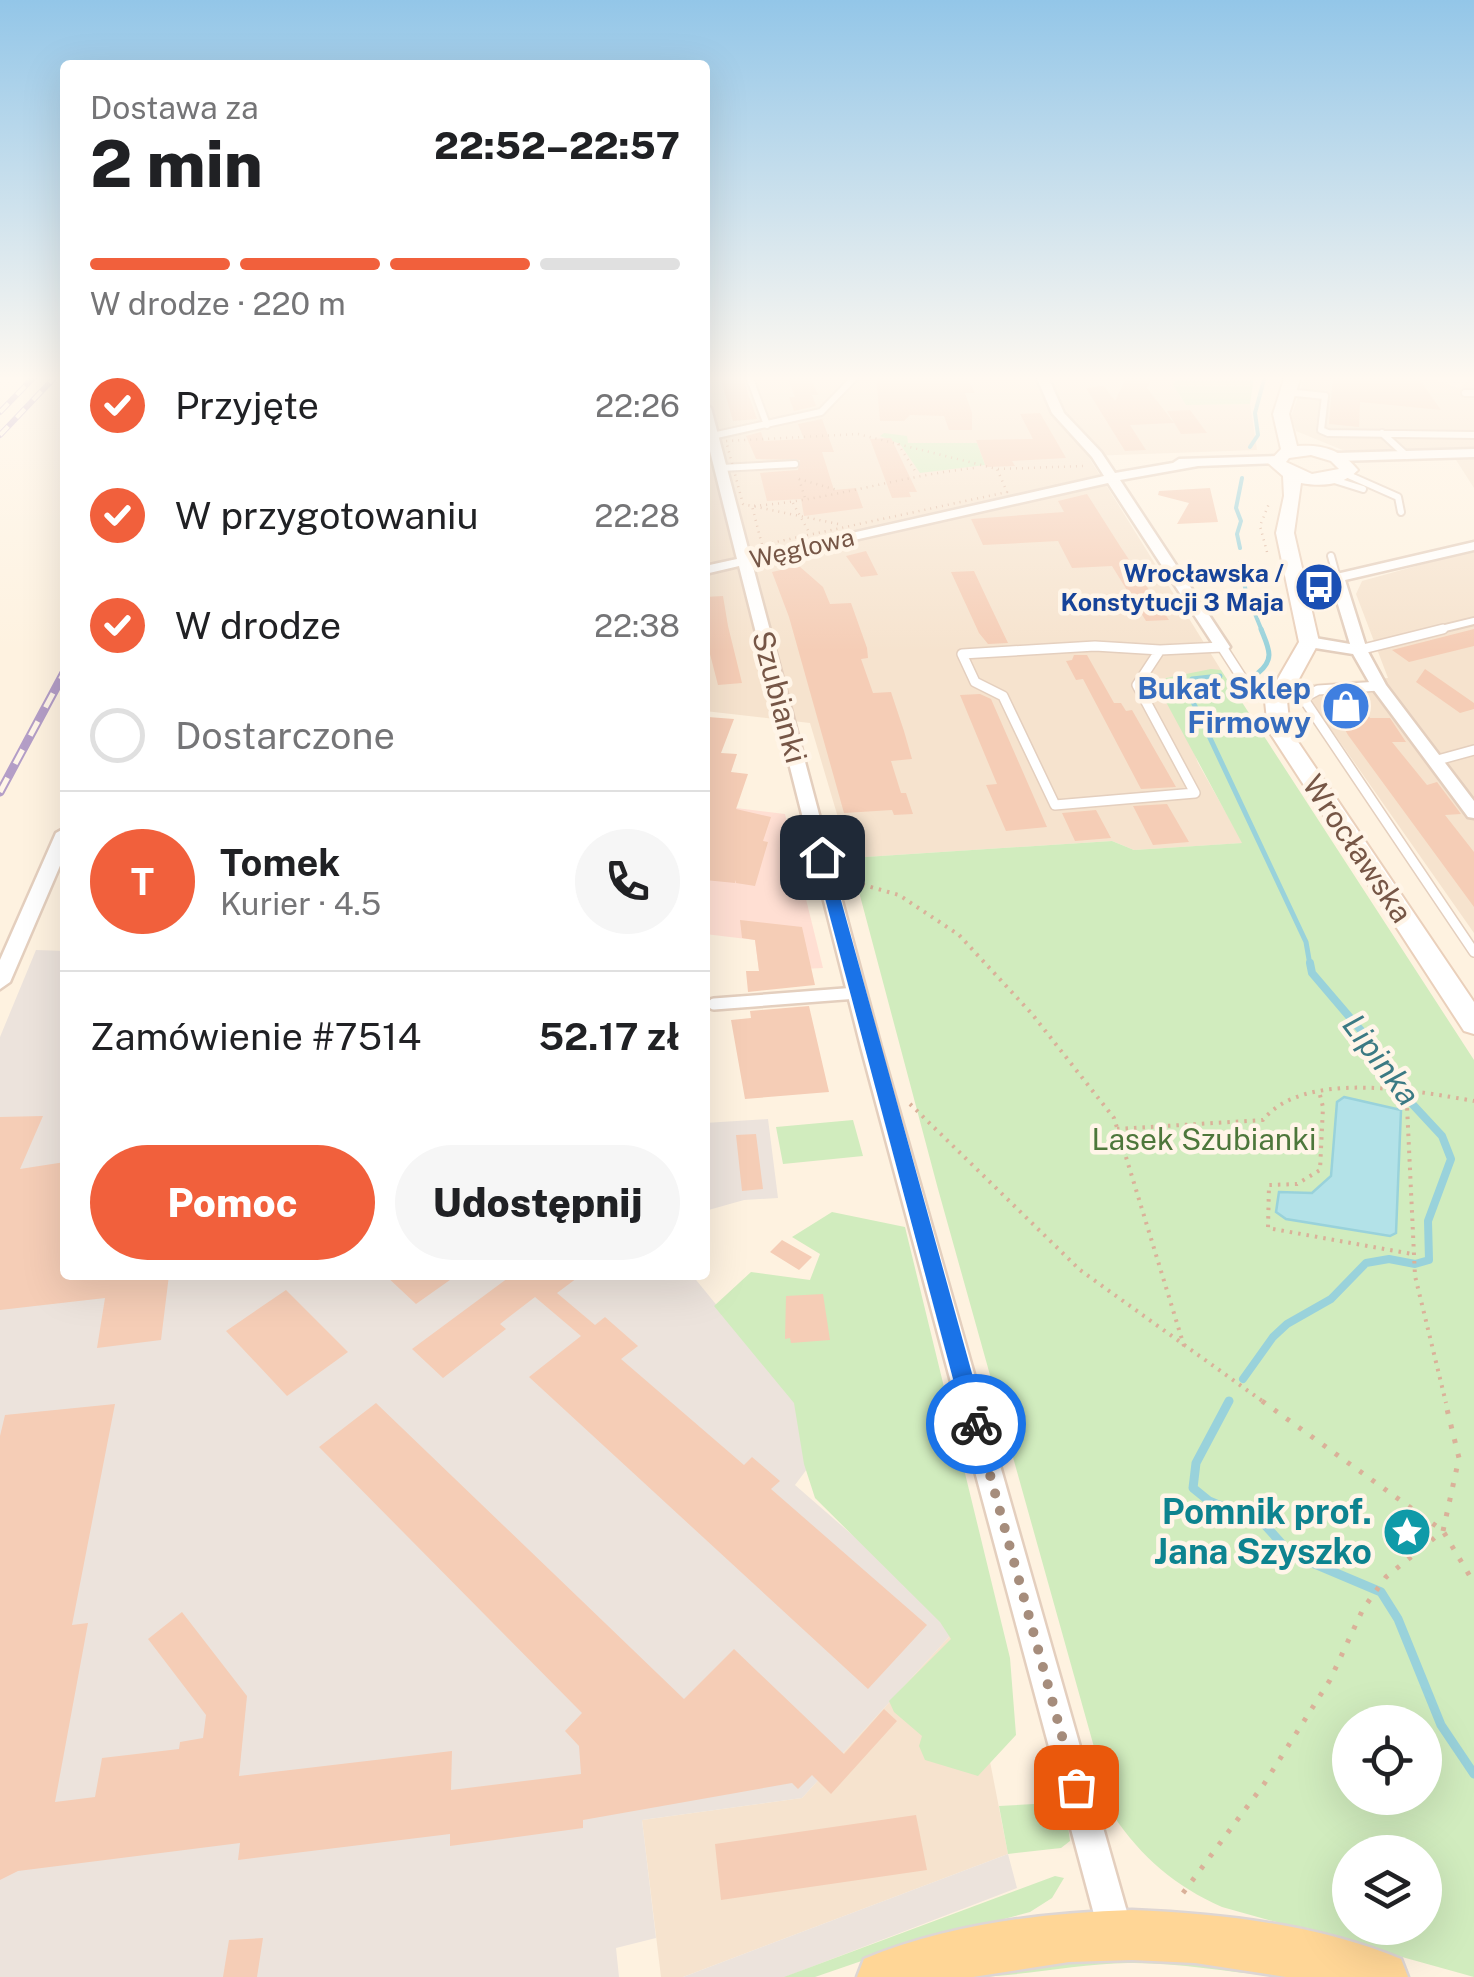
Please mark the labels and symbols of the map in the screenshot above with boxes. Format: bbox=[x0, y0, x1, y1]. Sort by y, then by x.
street label: Węglowa bbox=[747, 521, 857, 575]
place label: Wrocławska / Konstytucji 3 Maja bbox=[1061, 558, 1284, 617]
bus stop icon: Wrocławska / Konstytucji 3 Maja bbox=[1293, 561, 1345, 613]
street label: Szubianki bbox=[745, 627, 815, 767]
place label: Bukat Sklep Firmowy bbox=[1137, 670, 1311, 740]
shop icon: Bukat Sklep Firmowy bbox=[1320, 680, 1372, 732]
street label: Wrocławska bbox=[1295, 768, 1420, 929]
pin bbox=[780, 815, 865, 900]
water label: Lipinka bbox=[1335, 1007, 1428, 1112]
park label: Lasek Szubianki bbox=[1092, 1121, 1316, 1157]
courier bbox=[926, 1374, 1026, 1474]
place label: Pomnik prof. Jana Szyszko bbox=[1154, 1491, 1372, 1572]
place icon: Pomnik prof. Jana Szyszko bbox=[1381, 1506, 1433, 1558]
pin bbox=[1034, 1745, 1119, 1830]

